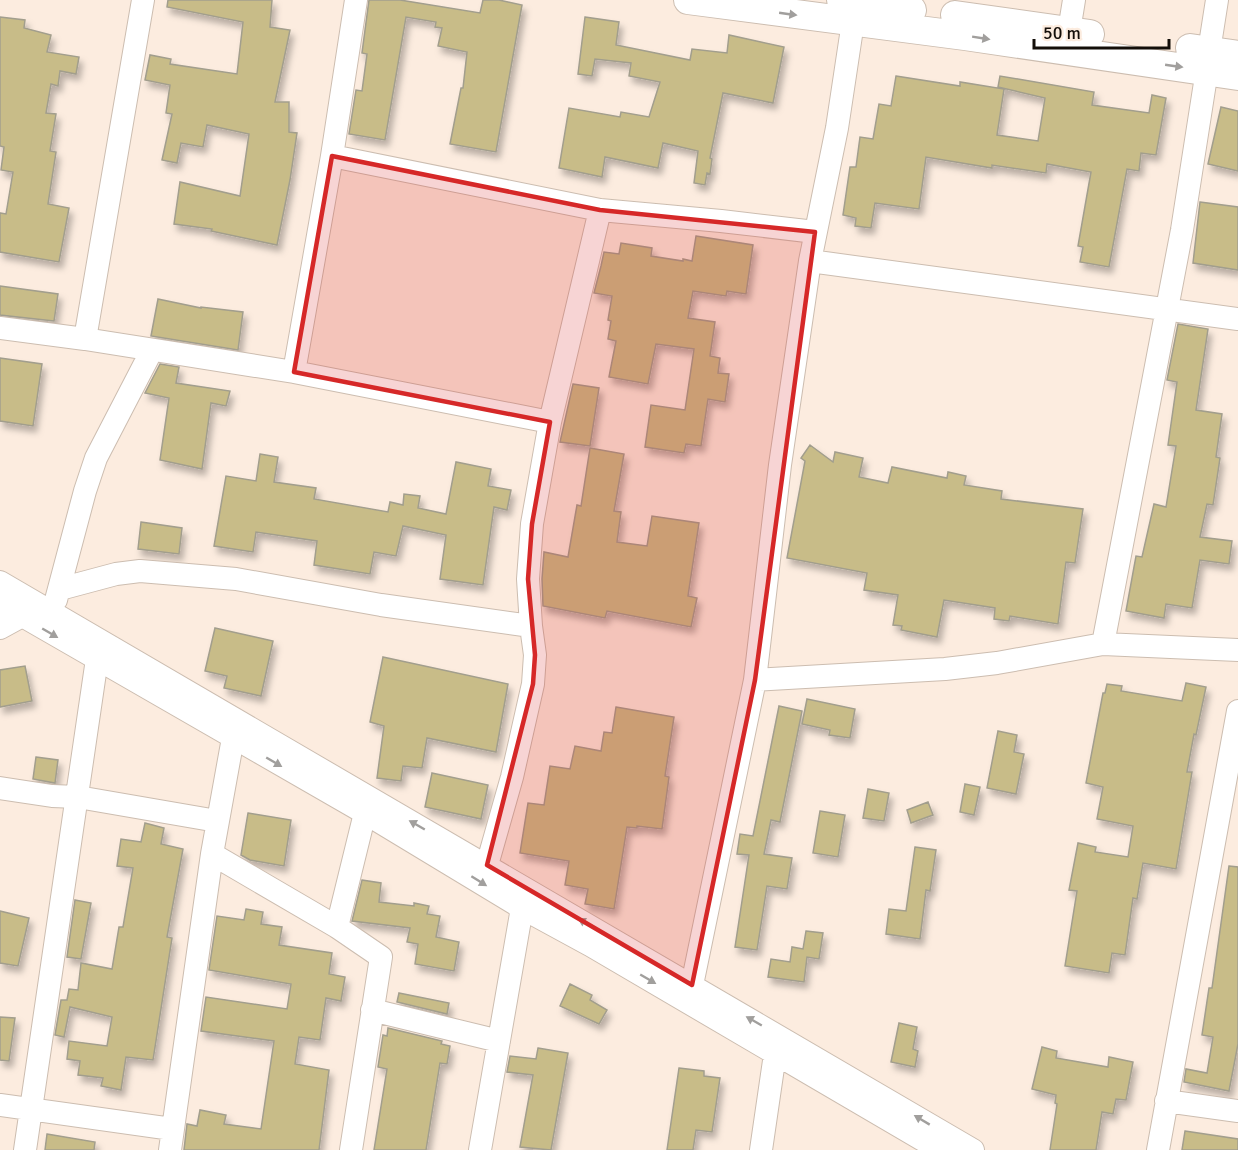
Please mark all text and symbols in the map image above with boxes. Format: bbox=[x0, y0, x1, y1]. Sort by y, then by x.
one-way arrow bbox=[779, 9, 798, 18]
scale bar bbox=[1034, 12, 1169, 50]
text: 50 m bbox=[1043, 22, 1081, 44]
one-way arrow bbox=[972, 34, 991, 43]
one-way arrow bbox=[1165, 61, 1184, 70]
one-way arrow bbox=[42, 628, 59, 638]
one-way arrow bbox=[266, 756, 282, 767]
one-way arrow bbox=[408, 820, 425, 830]
one-way arrow bbox=[471, 876, 487, 887]
one-way arrow bbox=[577, 918, 594, 928]
one-way arrow bbox=[639, 973, 656, 983]
one-way arrow bbox=[746, 1016, 762, 1027]
one-way arrow bbox=[914, 1115, 930, 1126]

